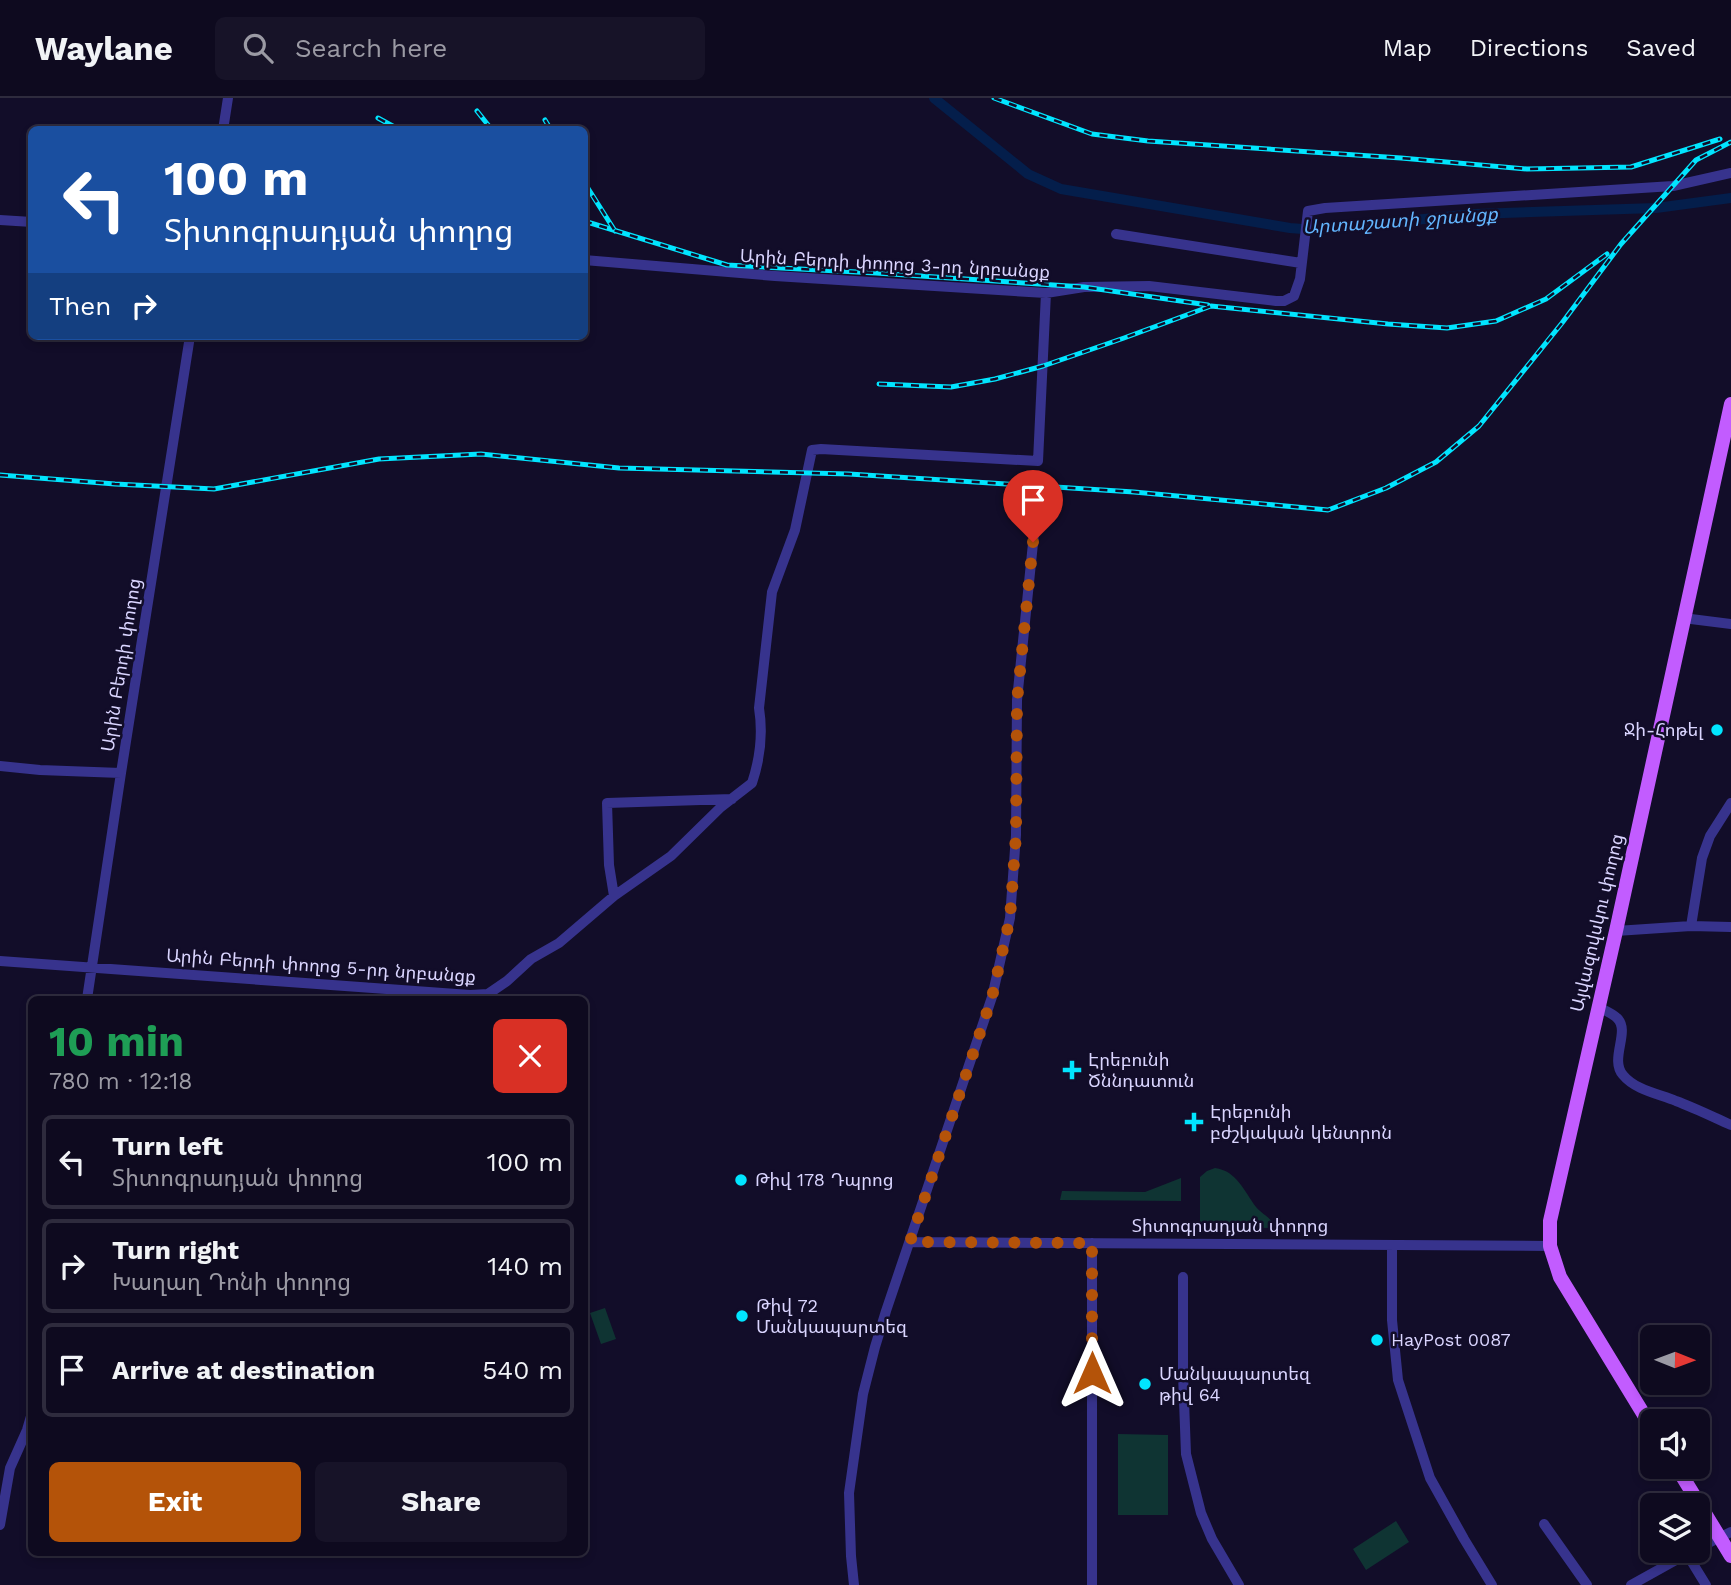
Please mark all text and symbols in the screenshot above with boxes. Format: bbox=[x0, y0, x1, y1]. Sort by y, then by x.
search box bbox=[215, 17, 705, 80]
text: Waylane bbox=[35, 29, 173, 68]
icon: search bbox=[239, 29, 277, 67]
text: Search here bbox=[295, 33, 447, 63]
text: Map bbox=[1383, 34, 1432, 62]
text: Directions bbox=[1470, 34, 1588, 62]
text: Saved bbox=[1626, 34, 1696, 62]
text: 100 m bbox=[164, 149, 308, 207]
icon: left bbox=[49, 154, 140, 245]
water label: Արտաշատի ջրանցք bbox=[1302, 202, 1499, 239]
text: Տիտոգրադյան փողոց bbox=[164, 212, 513, 250]
street label: Արին Բերդի փողոց 3-րդ նրբանցք bbox=[739, 245, 1051, 282]
icon: right bbox=[125, 287, 163, 325]
text: Then bbox=[49, 291, 111, 321]
pin bbox=[1003, 470, 1063, 542]
icon: arrive bbox=[1014, 481, 1052, 519]
street label: Արին Բերդի փողոց bbox=[96, 577, 145, 753]
place label: Ջի-Հոթել bbox=[1624, 719, 1704, 740]
marker: Ջի-Հոթել bbox=[1709, 722, 1725, 738]
street label: Այվազովսկու փողոց bbox=[1566, 832, 1627, 1014]
street label: Արին Բերդի փողոց 5-րդ նրբանցք bbox=[165, 944, 477, 987]
text: 10 min bbox=[49, 1017, 184, 1066]
button: close bbox=[493, 1019, 567, 1093]
place label: Էրեբունի Ծննդատուն bbox=[1088, 1049, 1194, 1091]
marker: Էրեբունի Ծննդատուն bbox=[1062, 1060, 1082, 1080]
text: 780 m · 12:18 bbox=[49, 1068, 192, 1095]
place label: Էրեբունի բժշկական կենտրոն bbox=[1210, 1101, 1392, 1143]
marker: Էրեբունի բժշկական կենտրոն bbox=[1184, 1112, 1204, 1132]
text: Turn left bbox=[112, 1131, 223, 1161]
icon: left bbox=[53, 1143, 91, 1181]
text: 100 m bbox=[487, 1147, 563, 1177]
text: Տիտոգրադյան փողոց bbox=[112, 1165, 363, 1192]
place label: Թիվ 178 Դպրոց bbox=[755, 1169, 893, 1190]
marker: Թիվ 178 Դպրոց bbox=[733, 1172, 749, 1188]
street label: Տիտոգրադյան փողոց bbox=[1132, 1215, 1328, 1236]
text: Turn right bbox=[112, 1235, 239, 1265]
icon: right bbox=[53, 1247, 91, 1285]
text: 140 m bbox=[487, 1251, 563, 1281]
text: Խաղաղ Դոնի փողոց bbox=[112, 1269, 351, 1296]
place label: Թիվ 72 Մանկապարտեզ bbox=[756, 1295, 908, 1337]
marker: Թիվ 72 Մանկապարտեզ bbox=[734, 1308, 750, 1324]
north arrow bbox=[1640, 1325, 1710, 1395]
map controls bbox=[1640, 1325, 1710, 1563]
place label: HayPost 0087 bbox=[1391, 1329, 1511, 1350]
marker: HayPost 0087 bbox=[1369, 1332, 1385, 1348]
position arrow bbox=[1055, 1336, 1129, 1410]
icon: arrive bbox=[53, 1351, 91, 1389]
text: Arrive at destination bbox=[112, 1355, 375, 1385]
text: 540 m bbox=[482, 1355, 563, 1385]
place label: Մանկապարտեզ թիվ 64 bbox=[1159, 1363, 1311, 1405]
marker: Մանկապարտեզ թիվ 64 bbox=[1137, 1376, 1153, 1392]
button: sound bbox=[1640, 1409, 1710, 1479]
button: Exit bbox=[49, 1462, 301, 1542]
button: Share bbox=[315, 1462, 567, 1542]
button: layers bbox=[1640, 1493, 1710, 1563]

